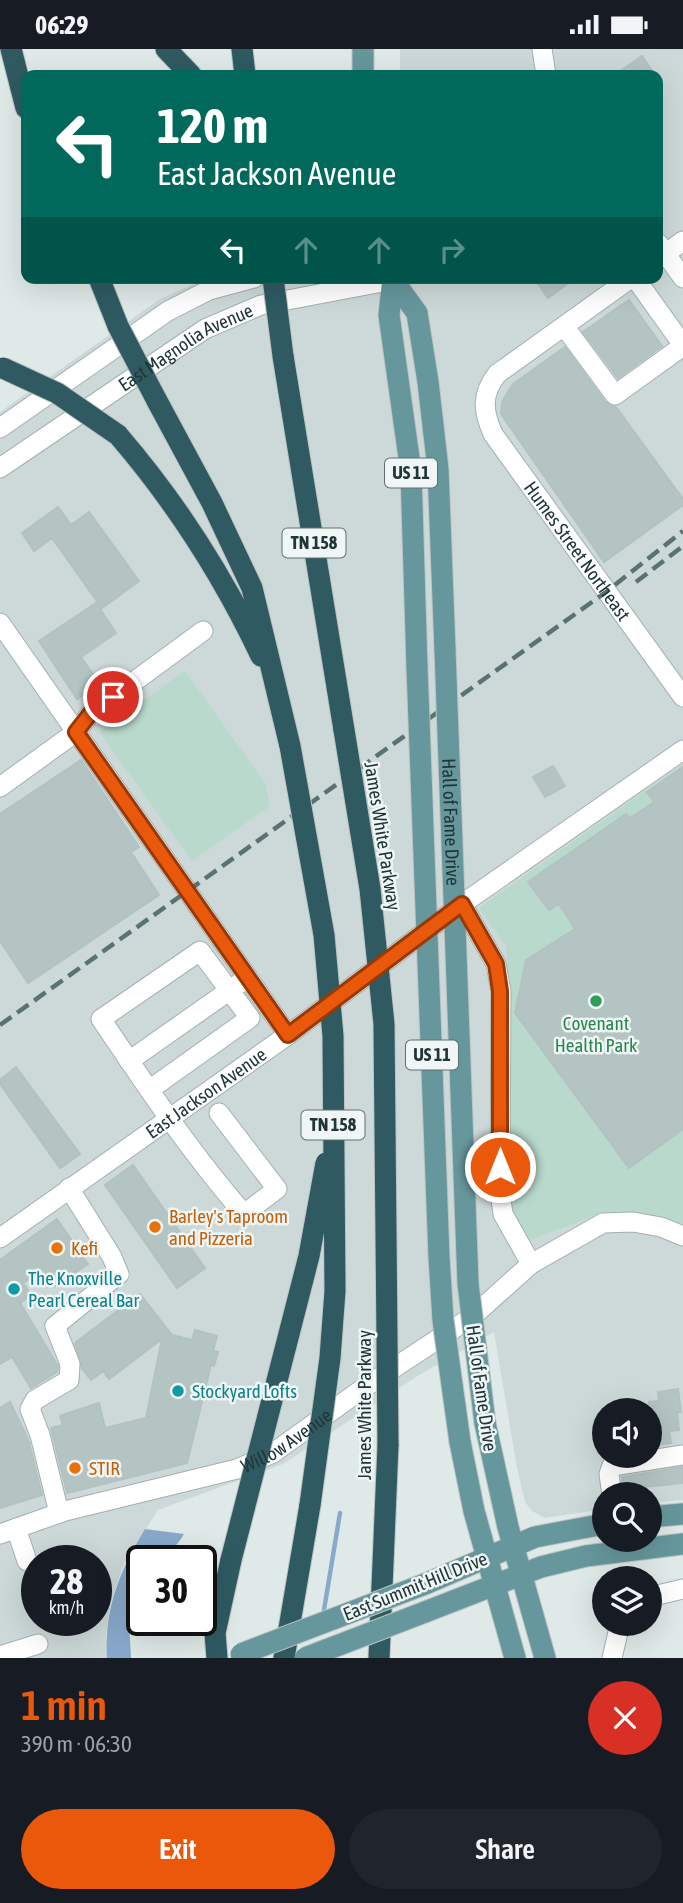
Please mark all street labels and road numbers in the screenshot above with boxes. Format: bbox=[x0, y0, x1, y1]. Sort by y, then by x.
street label: East Magnolia Avenue bbox=[114, 299, 256, 396]
road number: US 11 bbox=[385, 459, 437, 487]
street label: Humes Street Northeast bbox=[520, 477, 635, 625]
road number: TN 158 bbox=[282, 529, 346, 557]
street label: Hall of Fame Drive bbox=[438, 758, 465, 886]
street label: James White Parkway bbox=[360, 760, 406, 912]
road number: US 11 bbox=[406, 1041, 458, 1070]
street label: East Jackson Avenue bbox=[142, 1043, 270, 1143]
road number: TN 158 bbox=[302, 1111, 364, 1140]
street label: Hall of Fame Drive bbox=[462, 1323, 502, 1453]
street label: James White Parkway bbox=[353, 1330, 375, 1480]
street label: Willow Avenue bbox=[237, 1404, 336, 1477]
street label: East Summit Hill Drive bbox=[340, 1547, 490, 1625]

